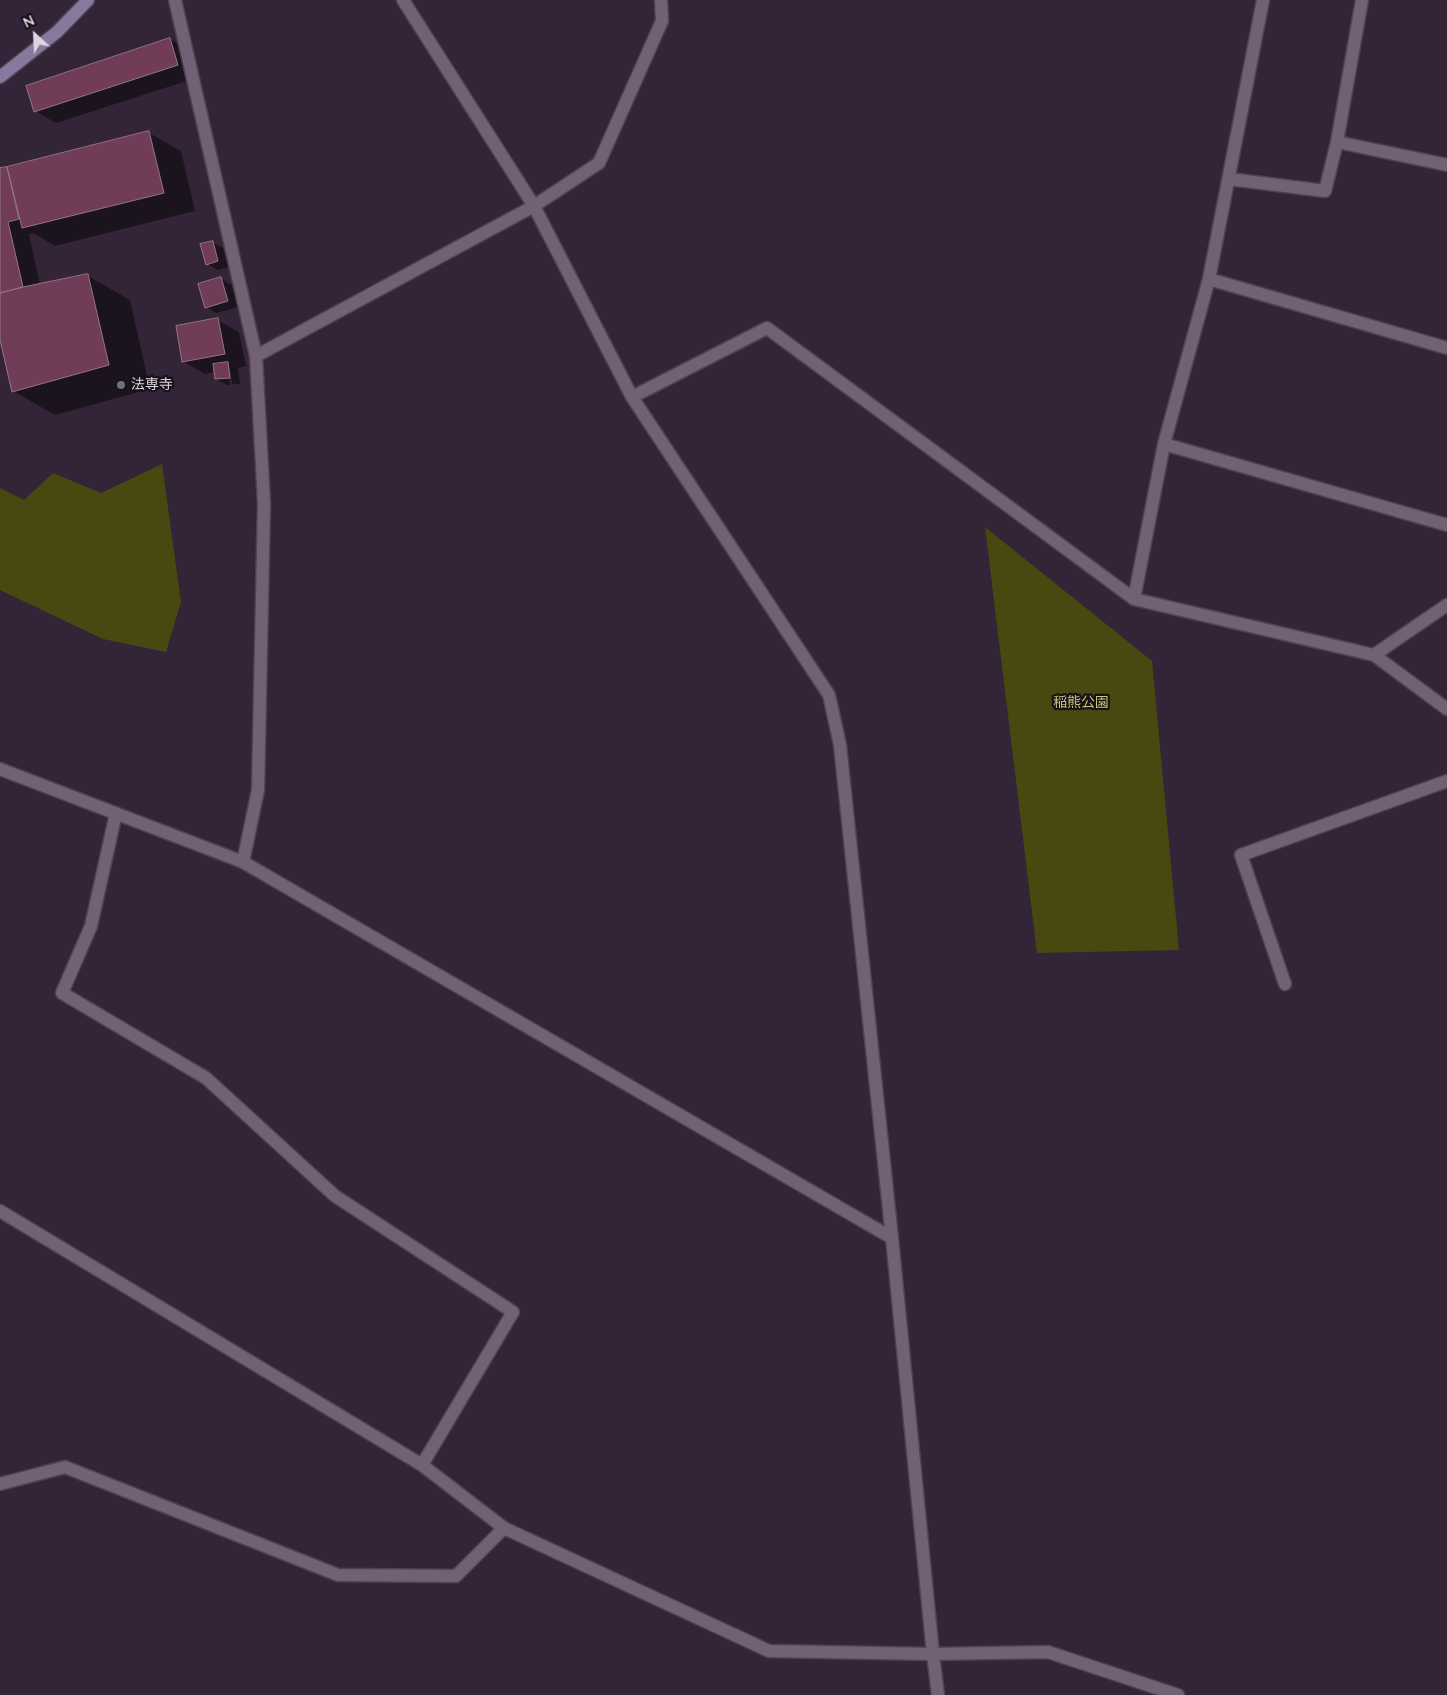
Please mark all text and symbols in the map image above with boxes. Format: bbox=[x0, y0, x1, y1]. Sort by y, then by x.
north arrow bbox=[10, 10, 60, 60]
text: N bbox=[20, 11, 37, 32]
place label: 法専寺 bbox=[131, 377, 173, 393]
marker: 法専寺 bbox=[115, 379, 127, 391]
park label: 稲熊公園 bbox=[1053, 695, 1109, 711]

